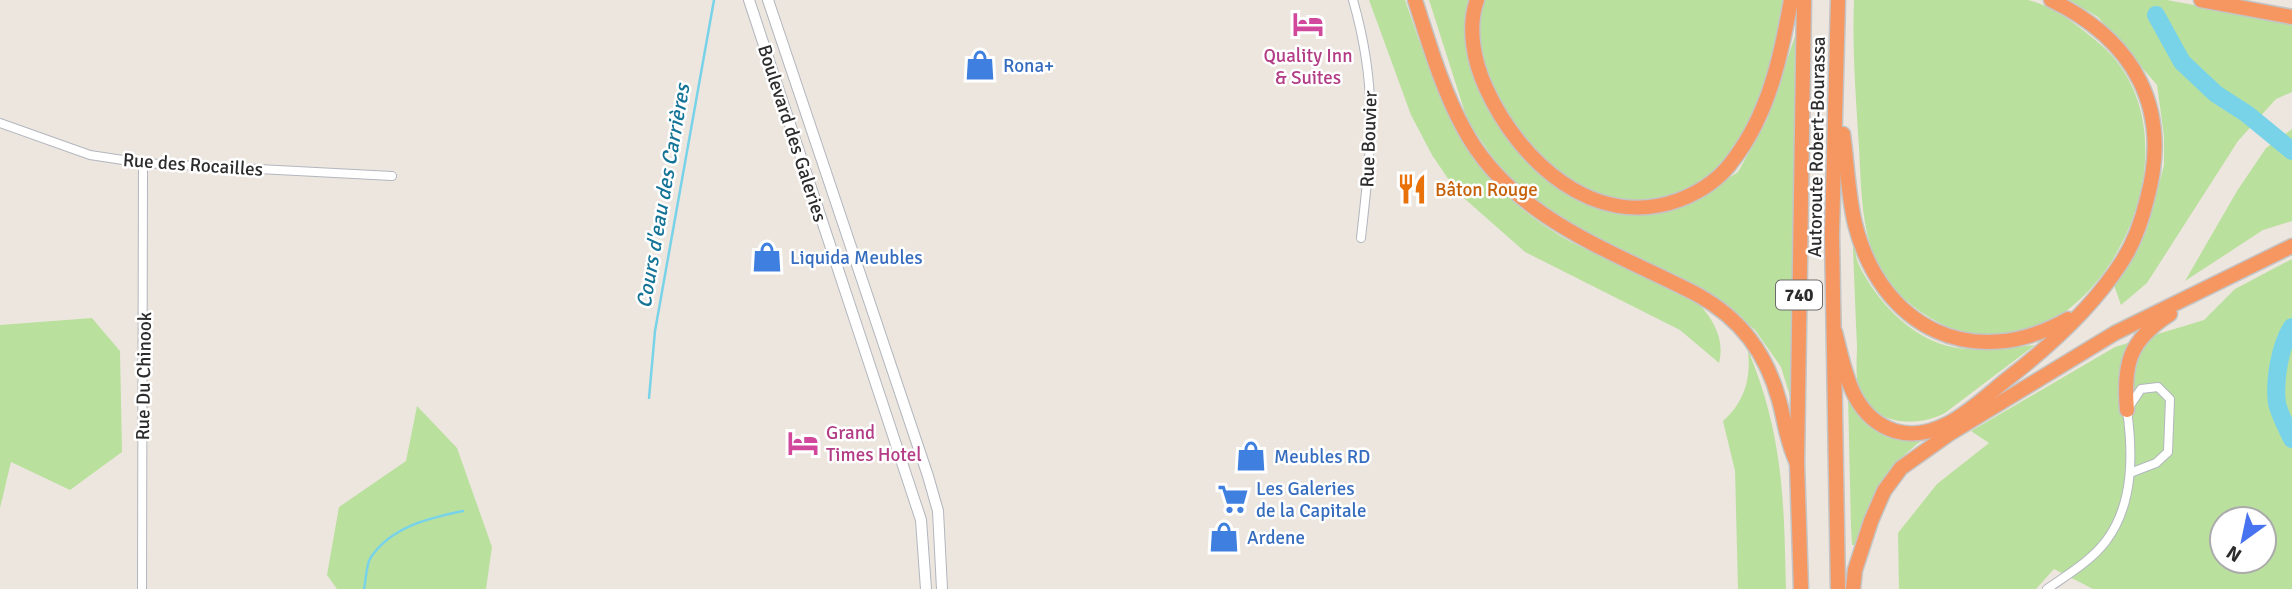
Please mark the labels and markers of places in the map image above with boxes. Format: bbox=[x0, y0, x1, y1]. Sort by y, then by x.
hotel icon: Quality Inn & Suites bbox=[1291, 7, 1325, 41]
place label: Quality Inn & Suites bbox=[1263, 44, 1353, 90]
shop icon: Rona+ bbox=[963, 48, 997, 82]
place label: Rona+ bbox=[1003, 54, 1054, 78]
restaurant icon: Bâton Rouge bbox=[1395, 172, 1429, 206]
place label: Bâton Rouge bbox=[1435, 178, 1538, 202]
shop icon: Liquida Meubles bbox=[750, 240, 784, 274]
place label: Liquida Meubles bbox=[790, 246, 923, 270]
place label: Grand Times Hotel bbox=[826, 421, 922, 467]
hotel icon: Grand Times Hotel bbox=[786, 426, 820, 460]
shop icon: Meubles RD bbox=[1234, 439, 1268, 473]
place label: Meubles RD bbox=[1274, 445, 1370, 469]
place label: Les Galeries de la Capitale bbox=[1256, 477, 1366, 523]
supermarket icon: Les Galeries de la Capitale bbox=[1216, 482, 1250, 516]
shop icon: Ardene bbox=[1207, 520, 1241, 554]
place label: Ardene bbox=[1247, 526, 1305, 550]

